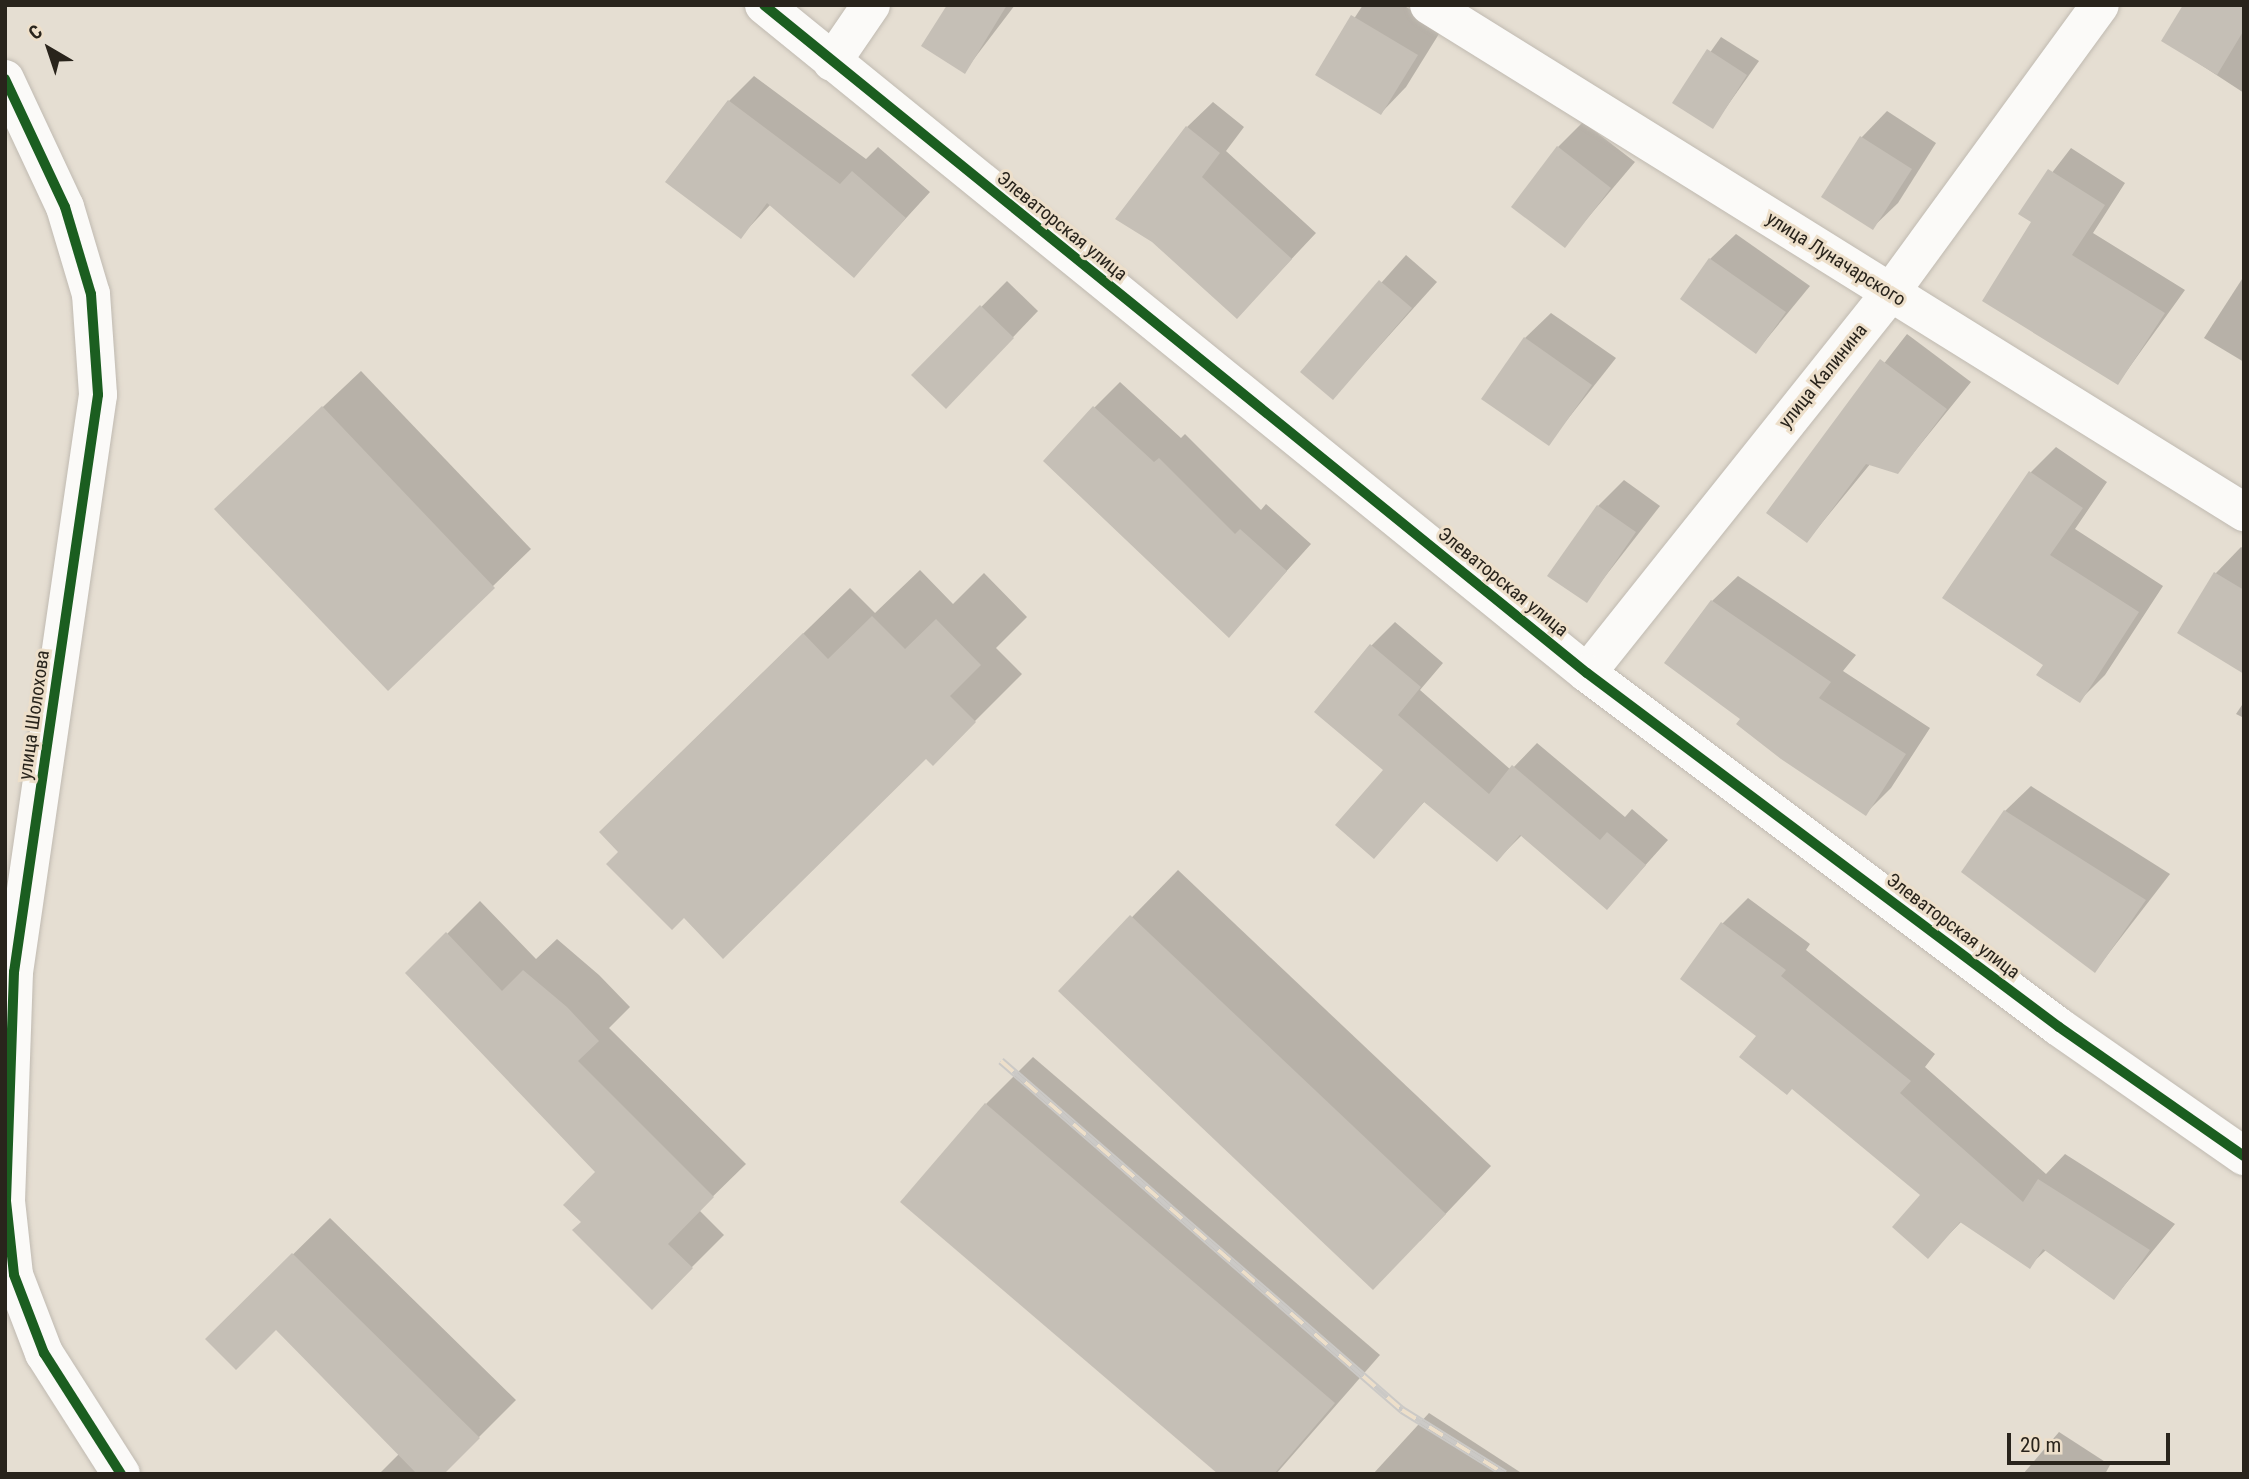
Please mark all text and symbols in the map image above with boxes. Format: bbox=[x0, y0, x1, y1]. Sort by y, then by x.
north arrow bbox=[14, 14, 84, 84]
text: С bbox=[24, 20, 47, 45]
street label: Элеваторская улица bbox=[992, 166, 1132, 286]
street label: улица Луначарского bbox=[1762, 207, 1910, 311]
street label: улица Калинина bbox=[1774, 319, 1872, 433]
street label: Элеваторская улица bbox=[1433, 522, 1573, 642]
street label: улица Шолохова bbox=[14, 649, 54, 781]
street label: Элеваторская улица bbox=[1882, 868, 2024, 984]
scale bar bbox=[2011, 1420, 2174, 1464]
text: 20 m bbox=[2020, 1433, 2061, 1457]

